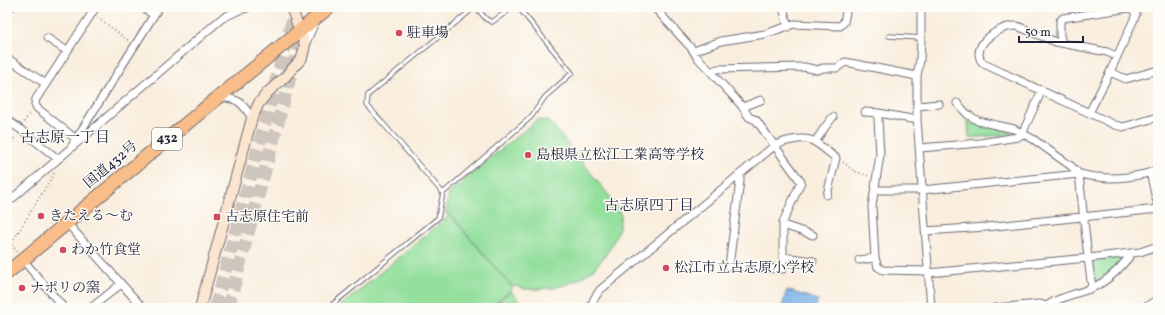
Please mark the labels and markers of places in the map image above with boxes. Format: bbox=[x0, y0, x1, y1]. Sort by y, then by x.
place label: 駐車場 bbox=[407, 24, 449, 43]
marker: 駐車場 bbox=[394, 28, 404, 38]
place label: 島根県立松江工業高等学校 bbox=[536, 146, 704, 165]
marker: 島根県立松江工業高等学校 bbox=[523, 150, 533, 160]
place label: きたえる～む bbox=[49, 207, 133, 226]
place label: 古志原住宅前 bbox=[225, 208, 309, 227]
marker: きたえる～む bbox=[36, 211, 46, 221]
marker: 古志原住宅前 bbox=[212, 212, 222, 222]
place label: わか竹食堂 bbox=[71, 241, 141, 260]
marker: わか竹食堂 bbox=[58, 245, 68, 255]
place label: 松江市立古志原小学校 bbox=[674, 259, 814, 278]
marker: 松江市立古志原小学校 bbox=[661, 263, 671, 273]
place label: ナポリの窯 bbox=[30, 279, 100, 298]
marker: ナポリの窯 bbox=[17, 283, 27, 293]

